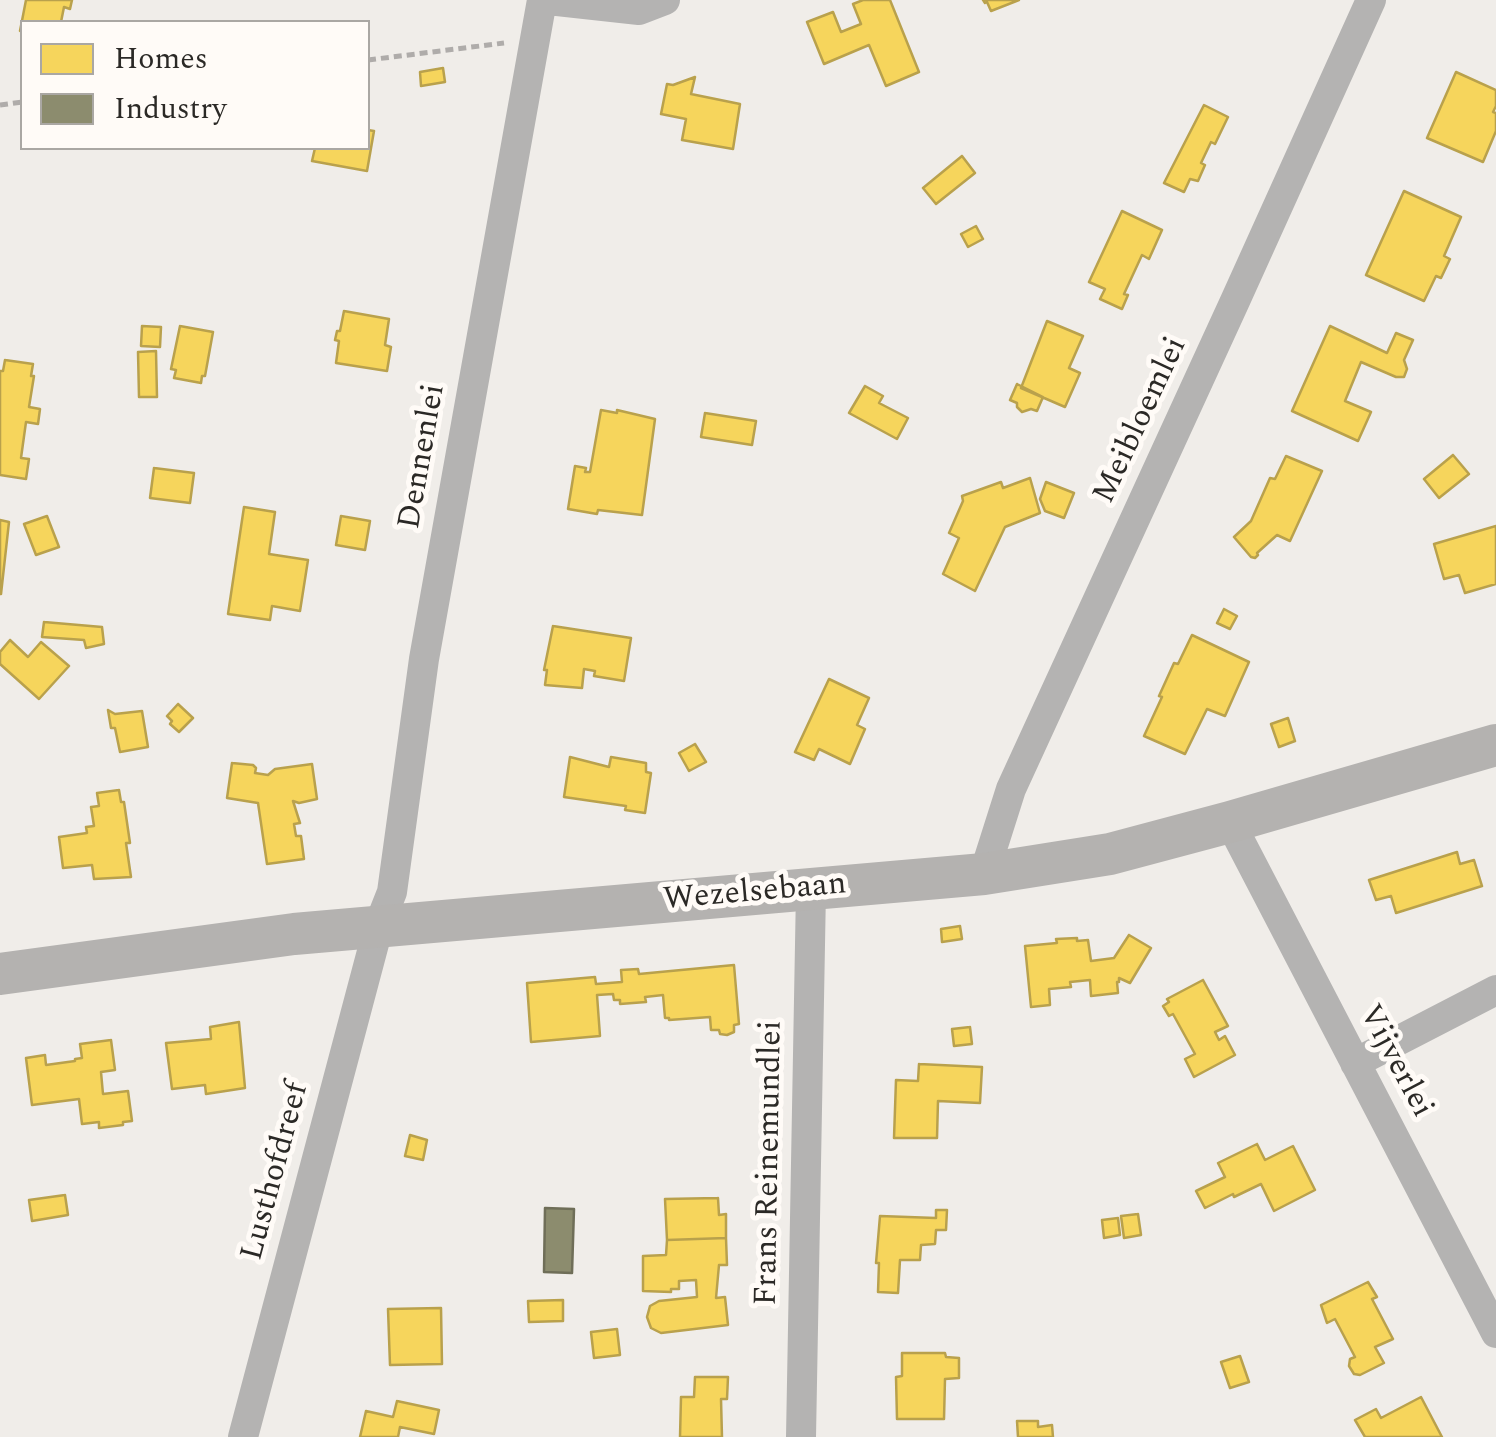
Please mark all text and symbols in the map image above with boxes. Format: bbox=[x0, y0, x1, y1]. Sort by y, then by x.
legend bbox=[20, 20, 370, 150]
text: Homes bbox=[114, 36, 208, 82]
text: Industry bbox=[114, 86, 227, 132]
street label: Meibloemlei bbox=[1087, 332, 1197, 510]
street label: Dennenlei bbox=[392, 381, 456, 533]
street label: Wezelsebaan bbox=[662, 867, 848, 921]
street label: Vijverlei bbox=[1348, 999, 1440, 1125]
street label: Frans Reinemundlei bbox=[749, 1020, 793, 1306]
street label: Lusthofdreef bbox=[235, 1079, 319, 1265]

